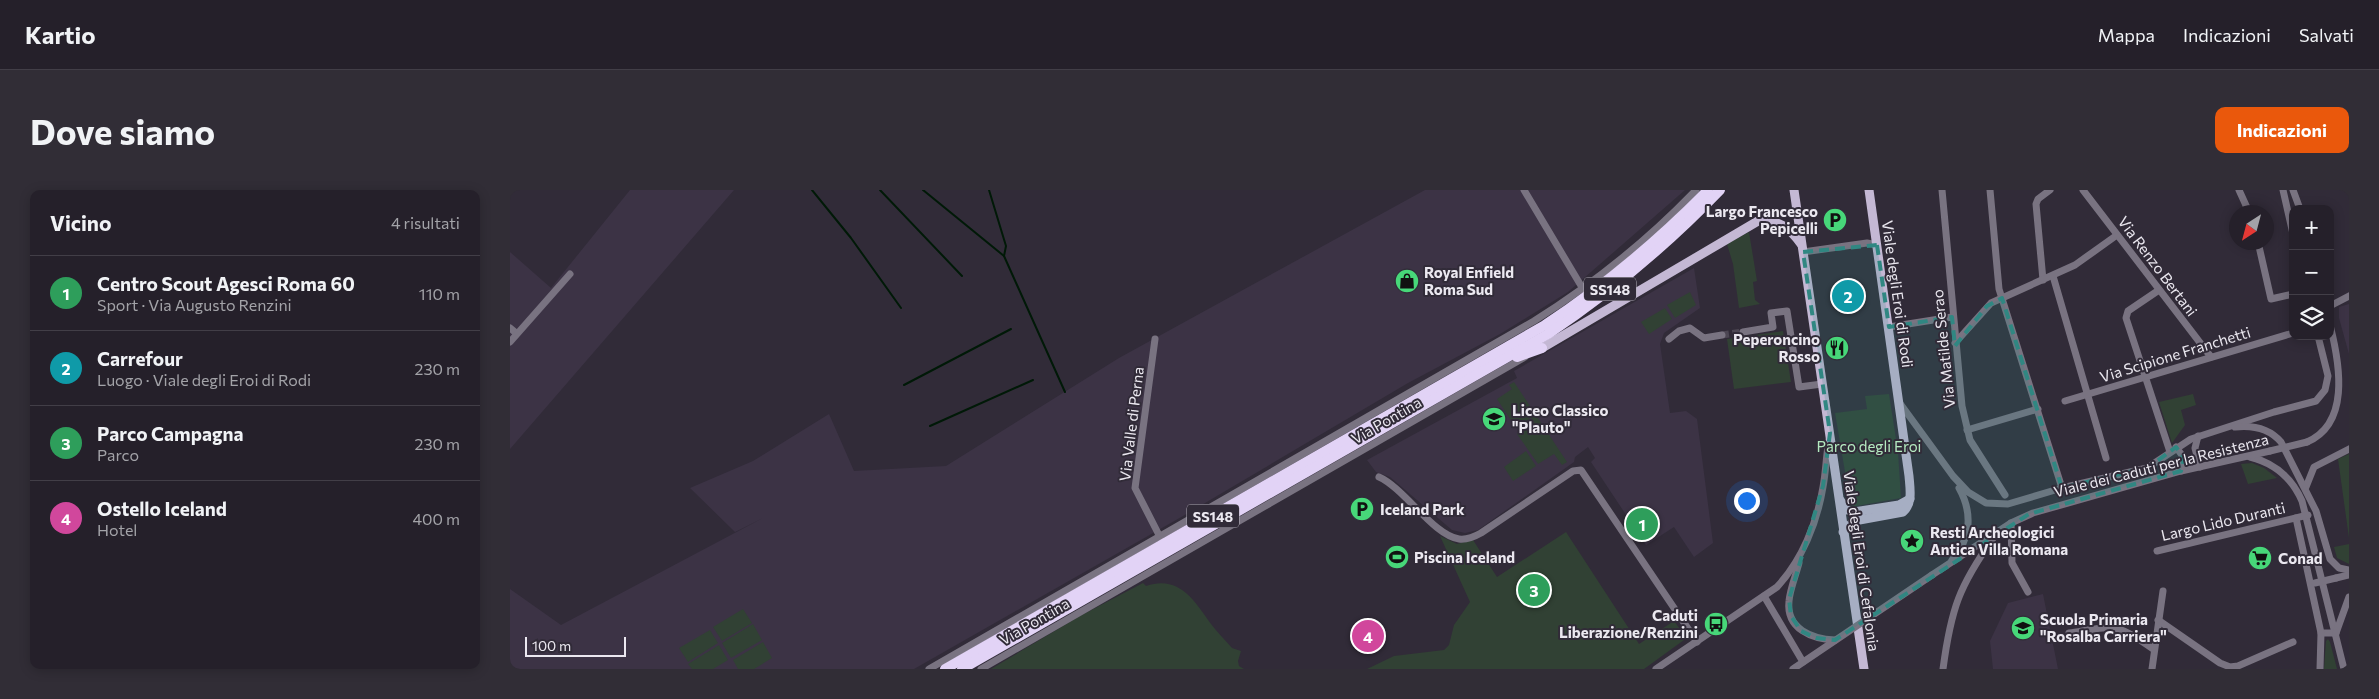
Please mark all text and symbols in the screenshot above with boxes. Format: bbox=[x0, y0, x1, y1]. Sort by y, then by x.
text: Kartio bbox=[25, 20, 95, 49]
text: Mappa bbox=[2098, 24, 2155, 46]
text: Indicazioni bbox=[2183, 24, 2271, 46]
text: Salvati bbox=[2299, 24, 2354, 46]
button: Indicazioni bbox=[2215, 107, 2349, 153]
text: Dove siamo bbox=[30, 109, 215, 152]
place label: Largo Francesco Pepicelli bbox=[1706, 202, 1818, 237]
north arrow bbox=[2229, 205, 2274, 250]
map controls bbox=[2289, 205, 2334, 340]
button: + bbox=[2289, 205, 2334, 250]
parking icon: Largo Francesco Pepicelli bbox=[1822, 207, 1848, 233]
text: Vicino bbox=[50, 210, 111, 235]
text: 4 risultati bbox=[391, 213, 460, 232]
street label: Via Renzo Bertani bbox=[2115, 213, 2201, 319]
street label: Viale degli Eroi di Rodi bbox=[1879, 219, 1917, 369]
button: − bbox=[2289, 250, 2334, 295]
place label: Royal Enfield Roma Sud bbox=[1424, 263, 1514, 298]
shop icon: Royal Enfield Roma Sud bbox=[1394, 268, 1420, 294]
text: Centro Scout Agesci Roma 60 bbox=[97, 272, 355, 295]
pin: 2 bbox=[1832, 277, 1864, 315]
road number: SS148 bbox=[1584, 278, 1636, 300]
text: 1 bbox=[62, 284, 70, 303]
text: 110 m bbox=[419, 284, 460, 303]
street label: Via Matilde Serao bbox=[1928, 289, 1958, 409]
text: Sport · Via Augusto Renzini bbox=[97, 295, 292, 314]
button: layers bbox=[2289, 295, 2334, 340]
street label: Via Scipione Franchetti bbox=[2097, 322, 2253, 386]
place label: Peperoncino Rosso bbox=[1733, 330, 1820, 365]
restaurant icon: Peperoncino Rosso bbox=[1824, 335, 1850, 361]
text: Carrefour bbox=[97, 347, 183, 370]
text: 2 bbox=[61, 359, 71, 378]
text: 230 m bbox=[415, 359, 460, 378]
street label: Via Valle di Perna bbox=[1115, 366, 1147, 482]
text: Luogo · Viale degli Eroi di Rodi bbox=[97, 370, 311, 389]
street label: Via Pontina bbox=[1348, 393, 1424, 447]
place label: Liceo Classico "Plauto" bbox=[1512, 401, 1609, 436]
school or university icon: Liceo Classico "Plauto" bbox=[1481, 406, 1507, 432]
text: Parco Campagna bbox=[97, 422, 243, 445]
street label: Viale dei Caduti per la Resistenza bbox=[2052, 430, 2270, 500]
text: 3 bbox=[61, 434, 71, 453]
text: 230 m bbox=[415, 434, 460, 453]
park label: Parco degli Eroi bbox=[1817, 437, 1921, 455]
text: Parco bbox=[97, 445, 139, 464]
street label: Viale degli Eroi di Cefalonia bbox=[1840, 469, 1884, 653]
your location bbox=[1734, 488, 1760, 514]
parking icon: Iceland Park bbox=[1349, 496, 1375, 522]
text: Ostello Iceland bbox=[97, 497, 227, 520]
street label: Largo Lido Duranti bbox=[2159, 498, 2287, 544]
place label: Iceland Park bbox=[1380, 500, 1465, 518]
road number: SS148 bbox=[1187, 504, 1239, 528]
pin: 1 bbox=[1626, 505, 1658, 543]
text: 4 bbox=[61, 509, 71, 528]
text: 400 m bbox=[412, 509, 460, 528]
text: Hotel bbox=[97, 520, 137, 539]
place label: Resti Archeologici Antica Villa Romana bbox=[1930, 523, 2068, 558]
place icon: Resti Archeologici Antica Villa Romana bbox=[1899, 528, 1925, 554]
sports icon: Piscina Iceland bbox=[1384, 544, 1410, 570]
supermarket icon: Conad bbox=[2247, 545, 2273, 571]
place label: Piscina Iceland bbox=[1414, 548, 1515, 566]
place label: Conad bbox=[2278, 549, 2323, 567]
pin: 3 bbox=[1518, 571, 1550, 609]
street label: Via Pontina bbox=[996, 594, 1072, 648]
place label: Caduti Liberazione/Renzini bbox=[1559, 606, 1698, 641]
place label: Scuola Primaria "Rosalba Carriera" bbox=[2040, 610, 2167, 645]
bus stop icon: Caduti Liberazione/Renzini bbox=[1703, 611, 1729, 637]
school or university icon: Scuola Primaria "Rosalba Carriera" bbox=[2010, 615, 2036, 641]
pin: 4 bbox=[1352, 617, 1384, 655]
scale bar bbox=[525, 634, 626, 657]
text: 100 m bbox=[532, 637, 571, 654]

